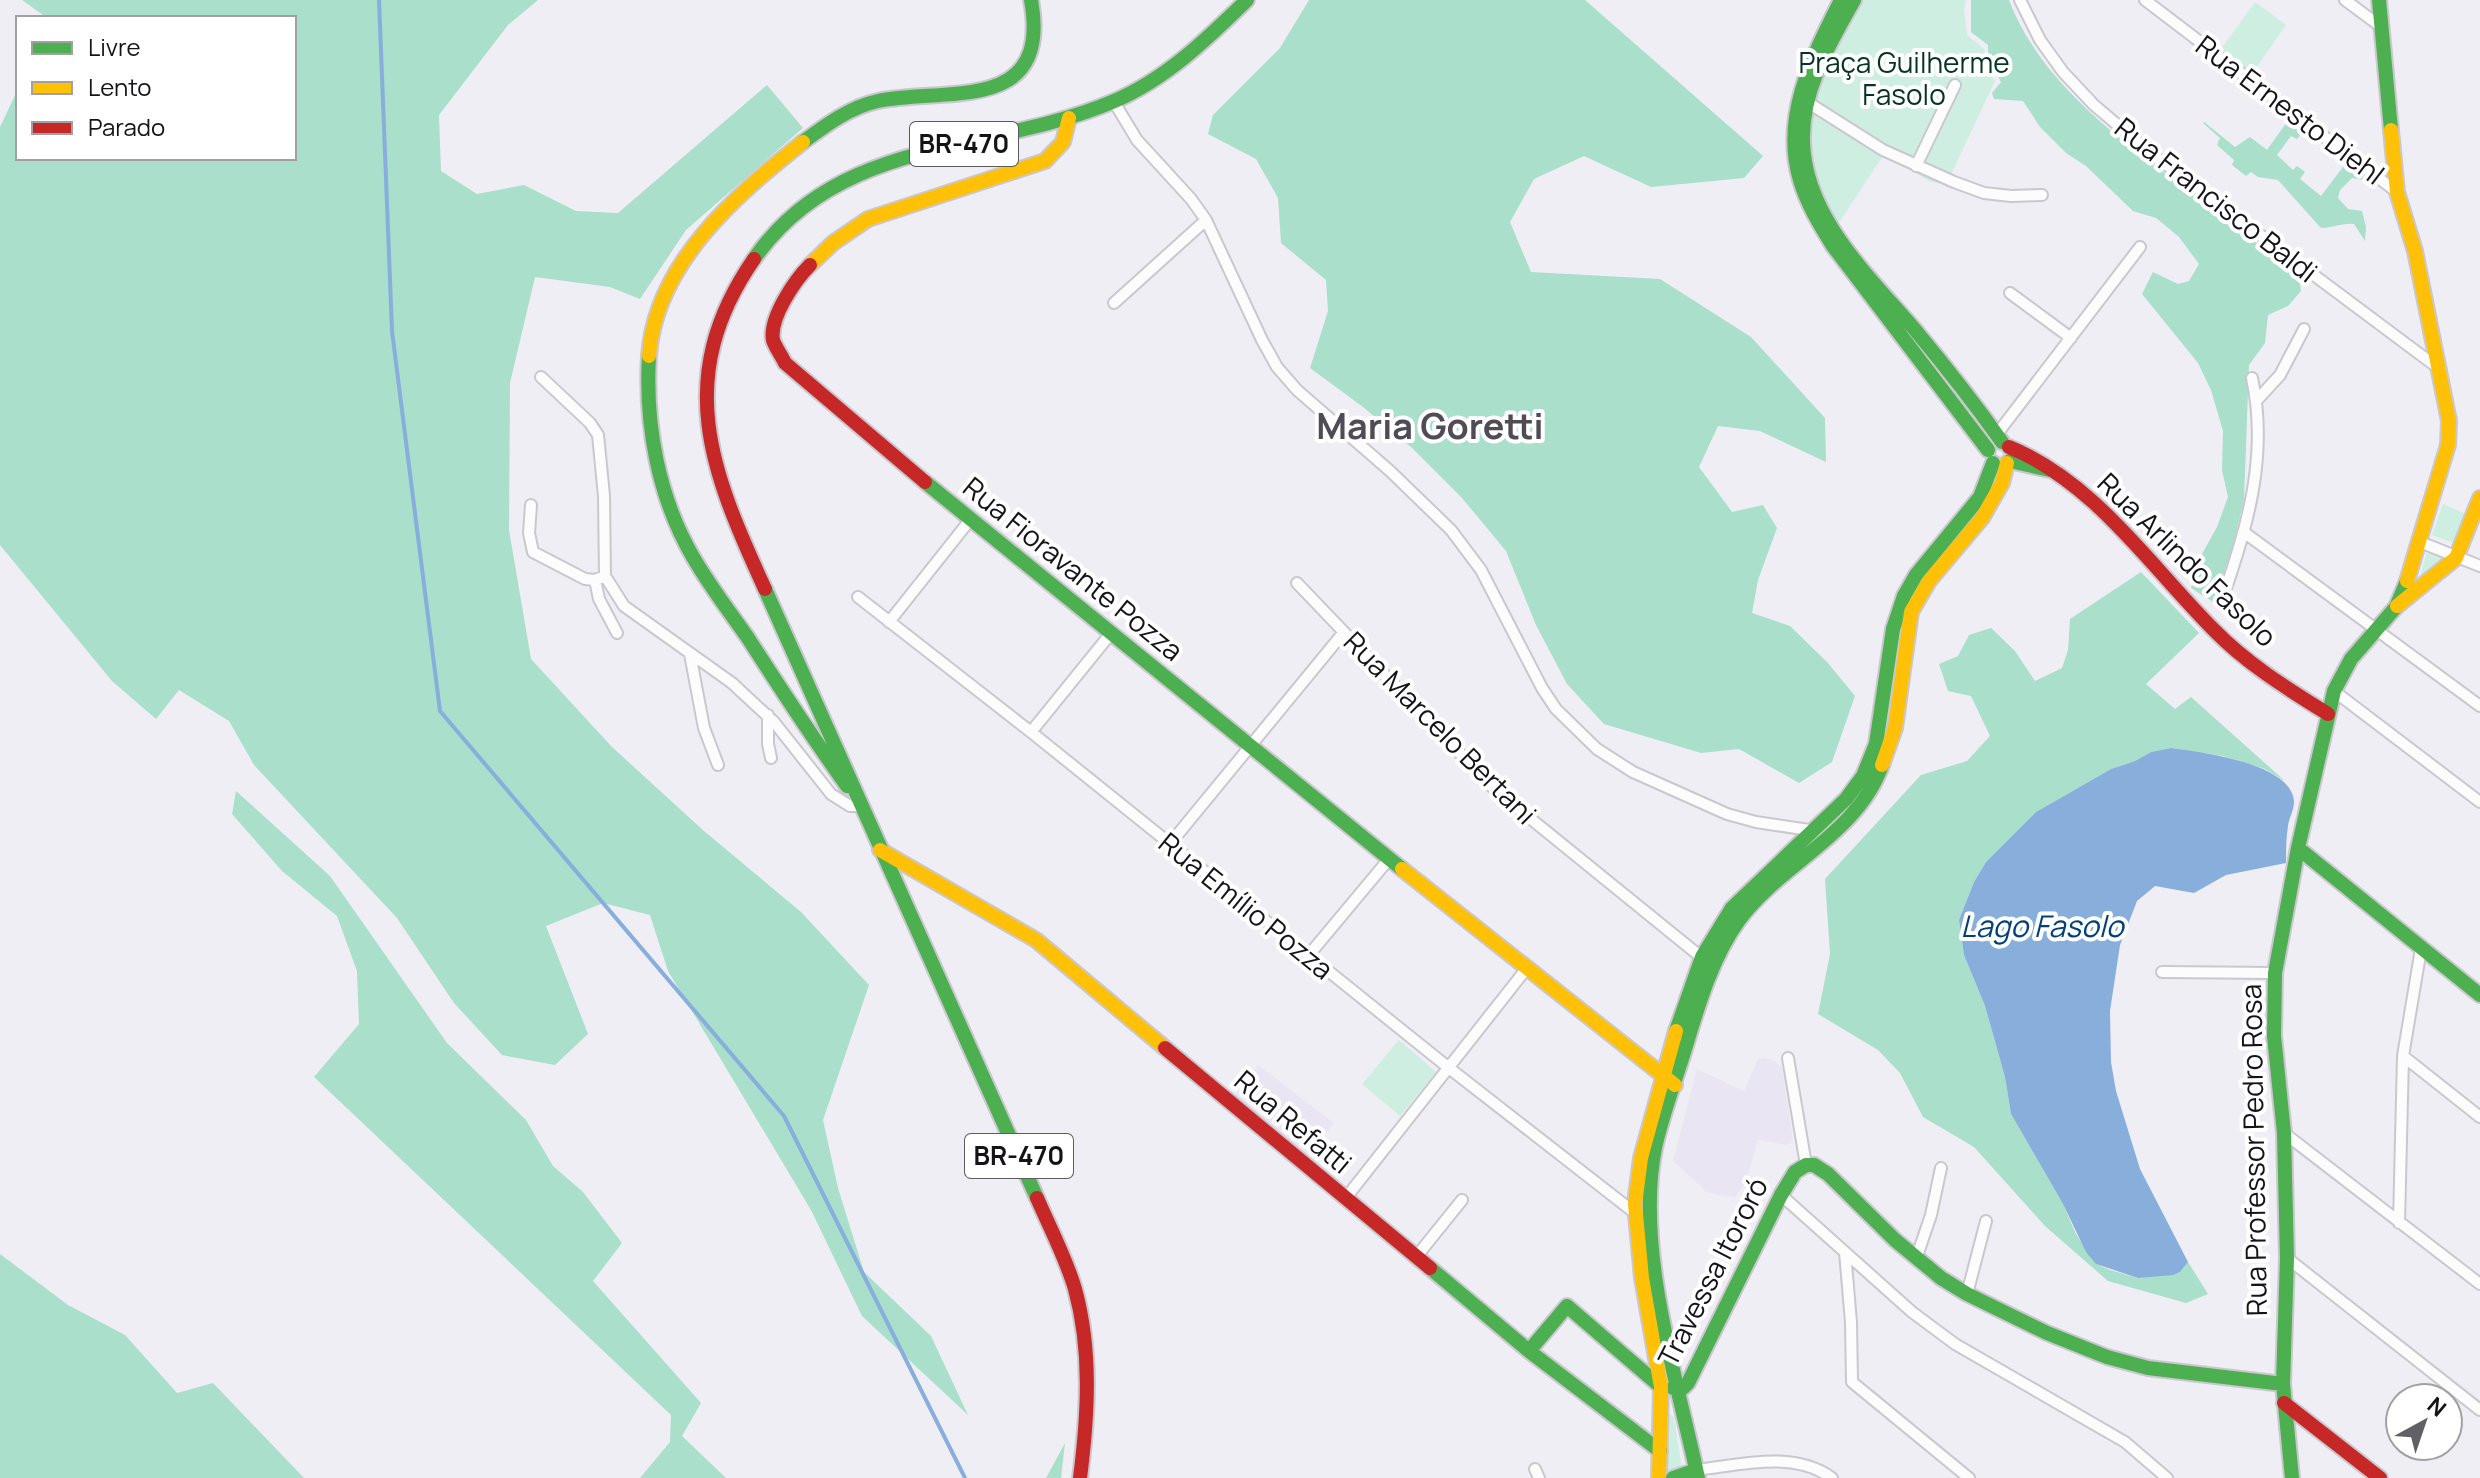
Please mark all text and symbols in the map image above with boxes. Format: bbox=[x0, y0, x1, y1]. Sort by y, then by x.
legend bbox=[16, 16, 296, 160]
street label: Rua Ernesto Diehl bbox=[2189, 26, 2393, 193]
text: Livre bbox=[88, 30, 141, 63]
park label: Praça Guilherme Fasolo bbox=[1798, 43, 2010, 113]
text: Lento bbox=[88, 70, 152, 103]
street label: Rua Francisco Baldi bbox=[2108, 108, 2326, 290]
text: Parado bbox=[88, 110, 165, 143]
road number: BR-470 bbox=[910, 122, 1018, 166]
district label: Maria Goretti bbox=[1316, 401, 1544, 450]
street label: Rua Arlindo Fasolo bbox=[2090, 464, 2285, 655]
street label: Rua Fioravante Pozza bbox=[956, 468, 1191, 669]
street label: Rua Marcelo Bertani bbox=[1336, 623, 1545, 832]
street label: Rua Emílio Pozza bbox=[1151, 823, 1342, 987]
water label: Lago Fasolo bbox=[1961, 905, 2126, 946]
street label: Rua Professor Pedro Rosa bbox=[2231, 984, 2275, 1316]
street label: Rua Refatti bbox=[1227, 1061, 1360, 1181]
road number: BR-470 bbox=[965, 1134, 1073, 1178]
street label: Travessa Itororó bbox=[1648, 1171, 1776, 1372]
north arrow bbox=[2384, 1382, 2464, 1462]
text: N bbox=[2421, 1390, 2453, 1423]

